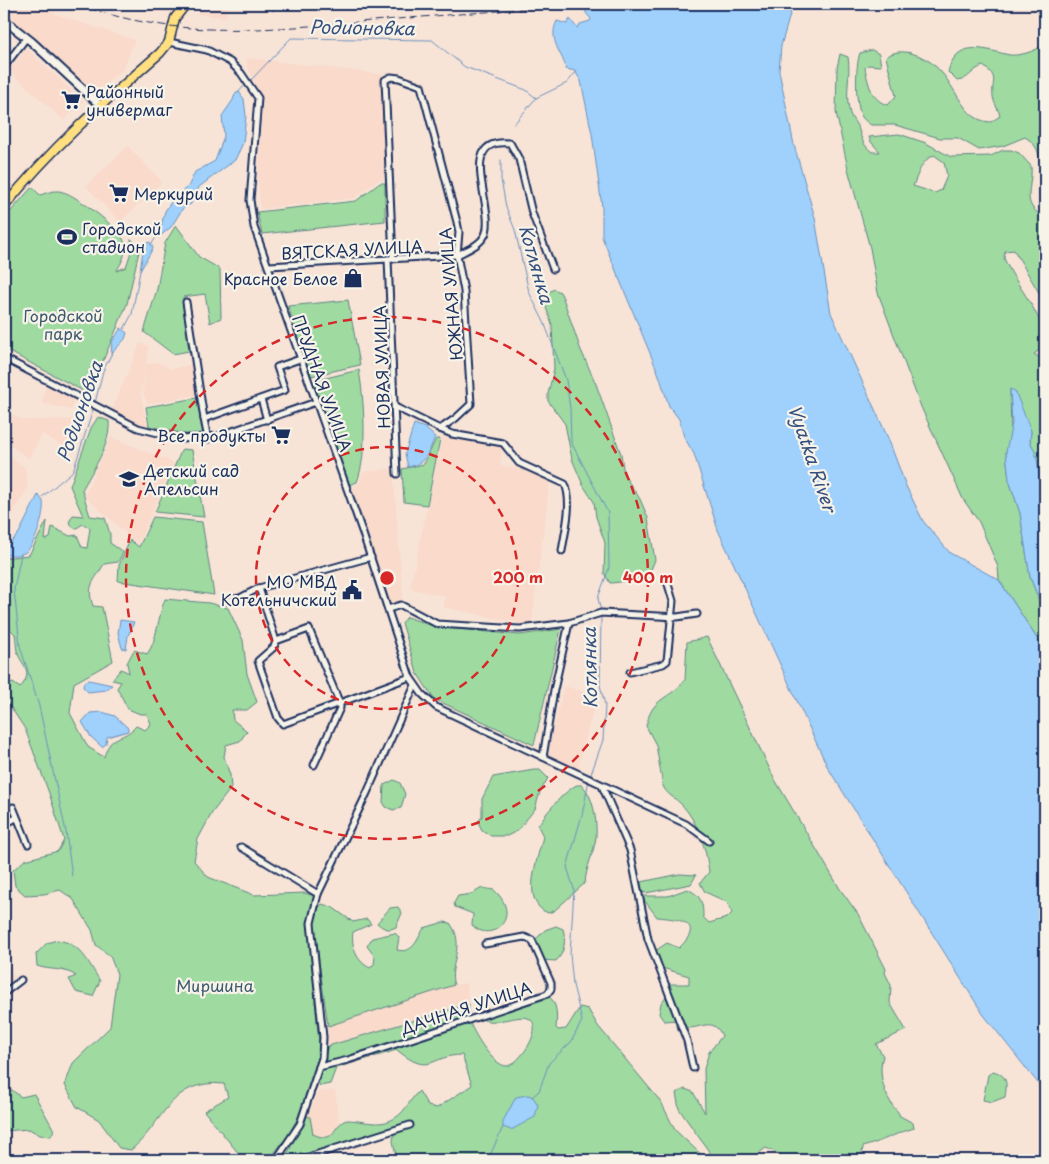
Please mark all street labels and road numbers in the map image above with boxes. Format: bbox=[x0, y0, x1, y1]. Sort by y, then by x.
street label: ЮЖНАЯ УЛИЦА bbox=[432, 226, 468, 362]
street label: ВЯТСКАЯ УЛИЦА bbox=[280, 233, 424, 265]
street label: НОВАЯ УЛИЦА bbox=[367, 305, 395, 429]
street label: ПРУДНАЯ УЛИЦА bbox=[287, 311, 359, 455]
street label: ДАЧНАЯ УЛИЦА bbox=[397, 975, 534, 1040]

